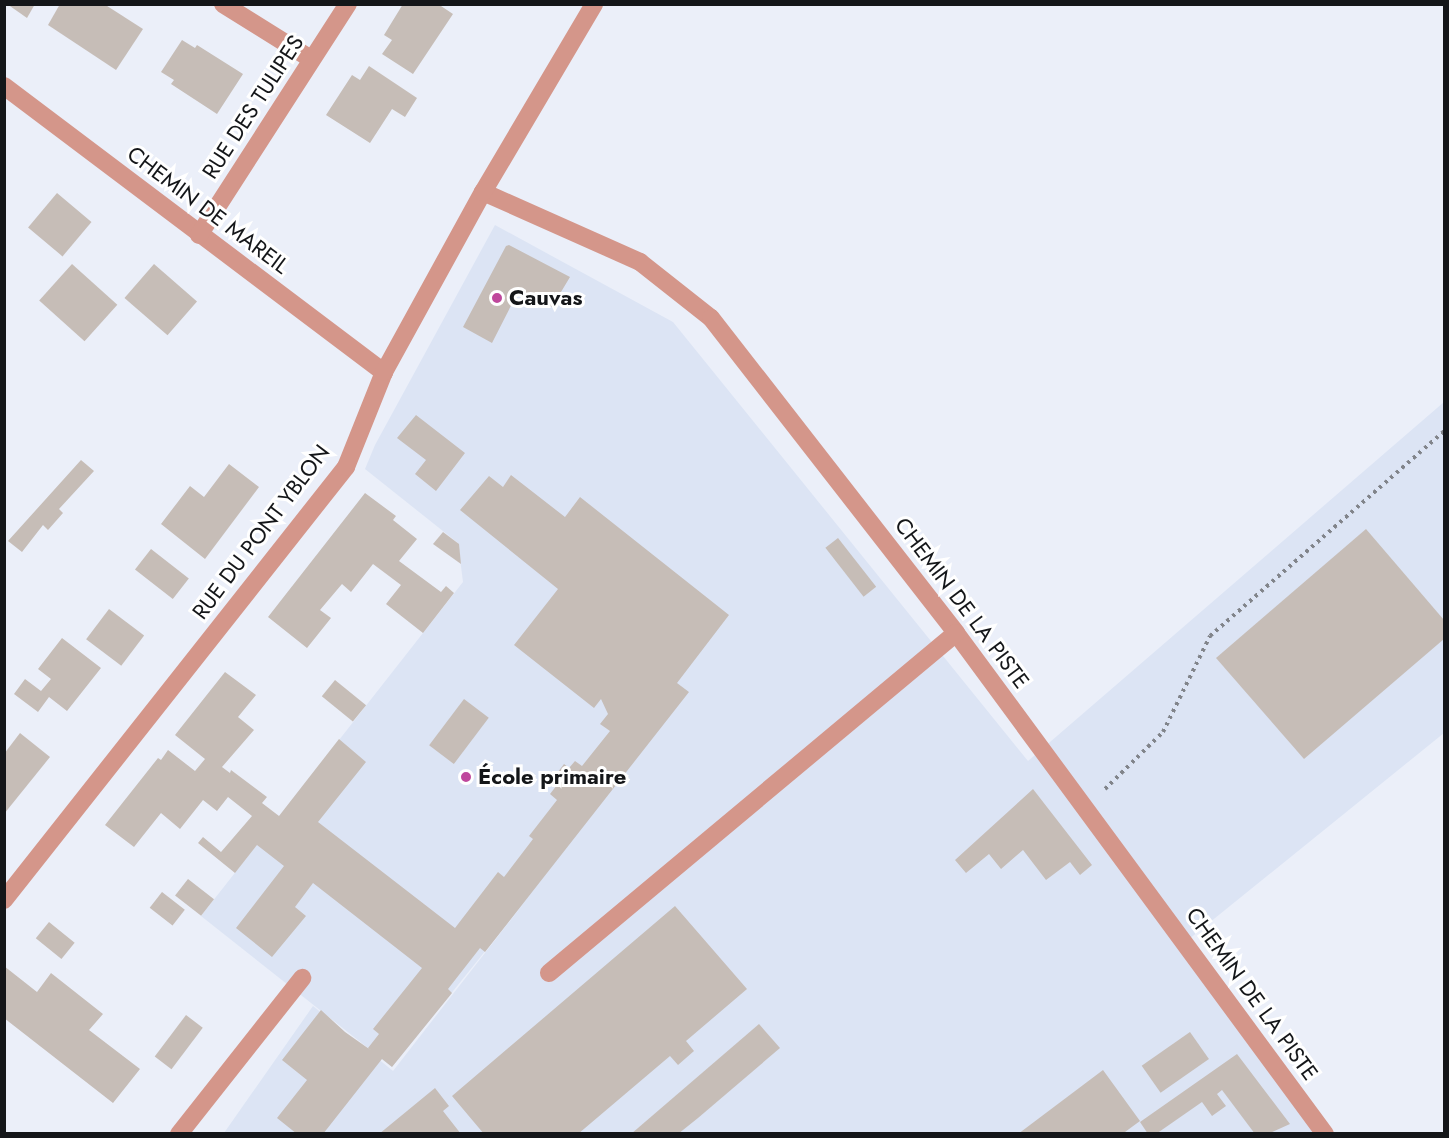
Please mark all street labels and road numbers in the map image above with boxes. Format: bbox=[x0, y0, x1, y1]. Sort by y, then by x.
street label: RUE DES TULIPES bbox=[197, 30, 309, 184]
street label: CHEMIN DE MAREIL bbox=[122, 141, 294, 279]
street label: RUE DU PONT YBLON bbox=[187, 440, 335, 624]
street label: CHEMIN DE LA PISTE bbox=[889, 512, 1035, 694]
street label: CHEMIN DE LA PISTE bbox=[1181, 903, 1323, 1085]

